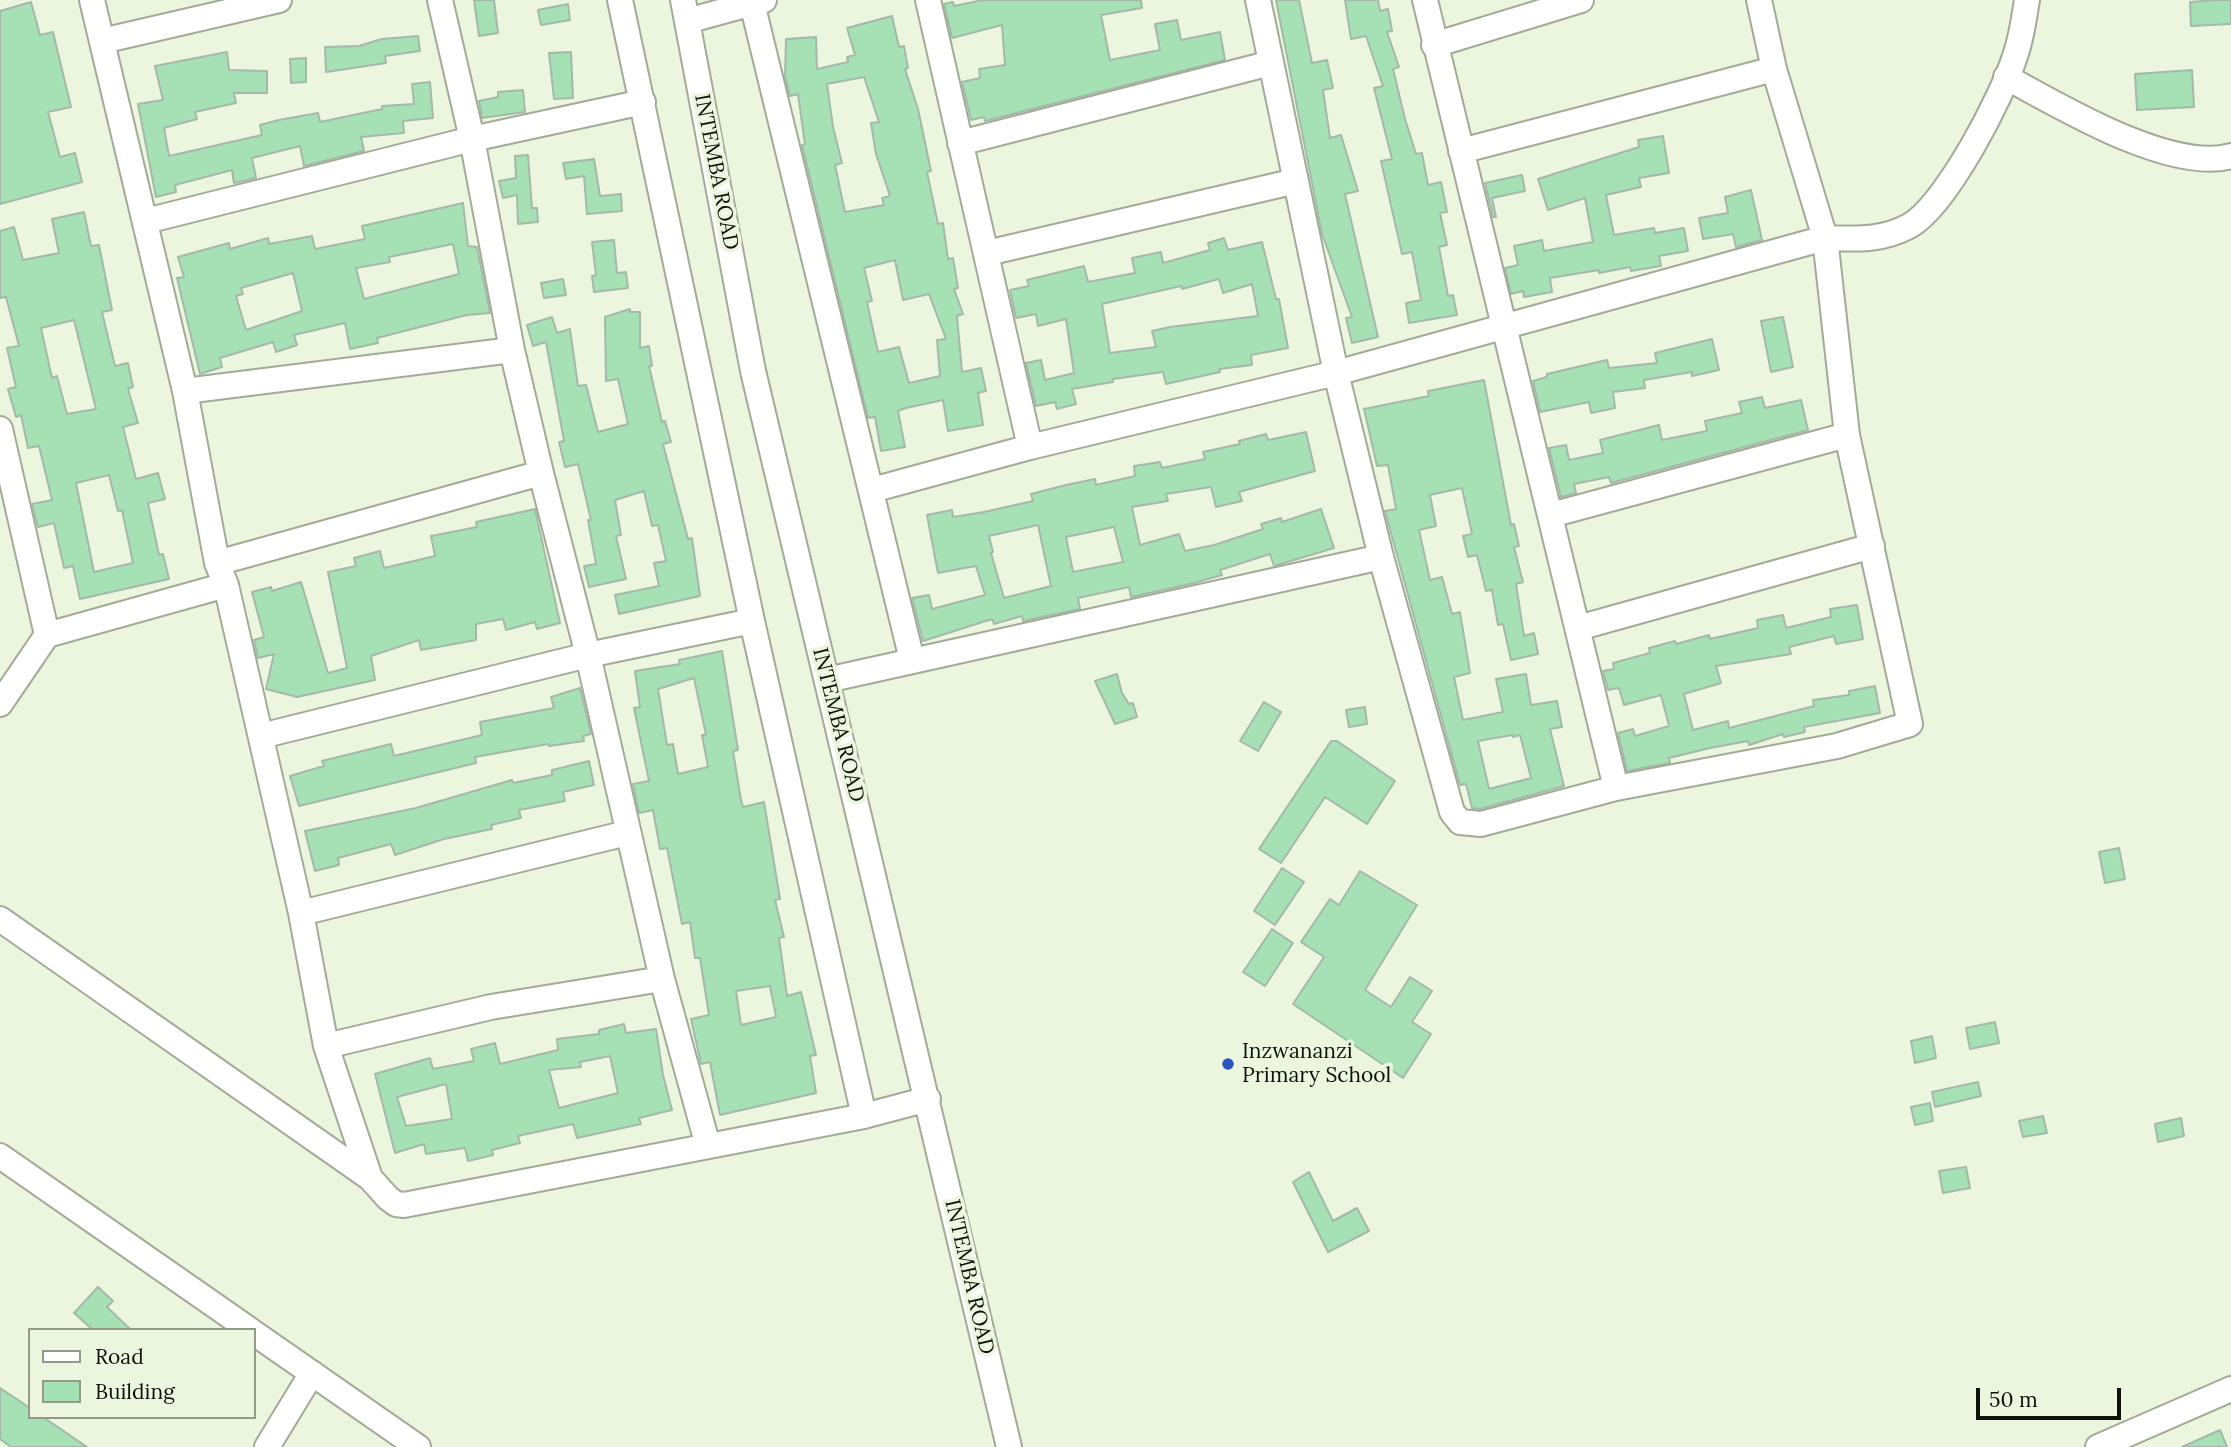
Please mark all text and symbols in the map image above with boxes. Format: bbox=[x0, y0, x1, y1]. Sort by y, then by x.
street label: INTEMBA ROAD bbox=[689, 92, 743, 252]
street label: INTEMBA ROAD bbox=[807, 645, 869, 805]
place label: Inzwananzi Primary School bbox=[1242, 1039, 1391, 1089]
marker: Inzwananzi Primary School bbox=[1220, 1056, 1236, 1072]
street label: INTEMBA ROAD bbox=[939, 1197, 999, 1357]
legend bbox=[28, 1328, 256, 1419]
text: Road bbox=[95, 1343, 144, 1370]
scale bar bbox=[1979, 1374, 2124, 1418]
text: Building bbox=[95, 1378, 175, 1405]
text: 50 m bbox=[1989, 1386, 2038, 1413]

